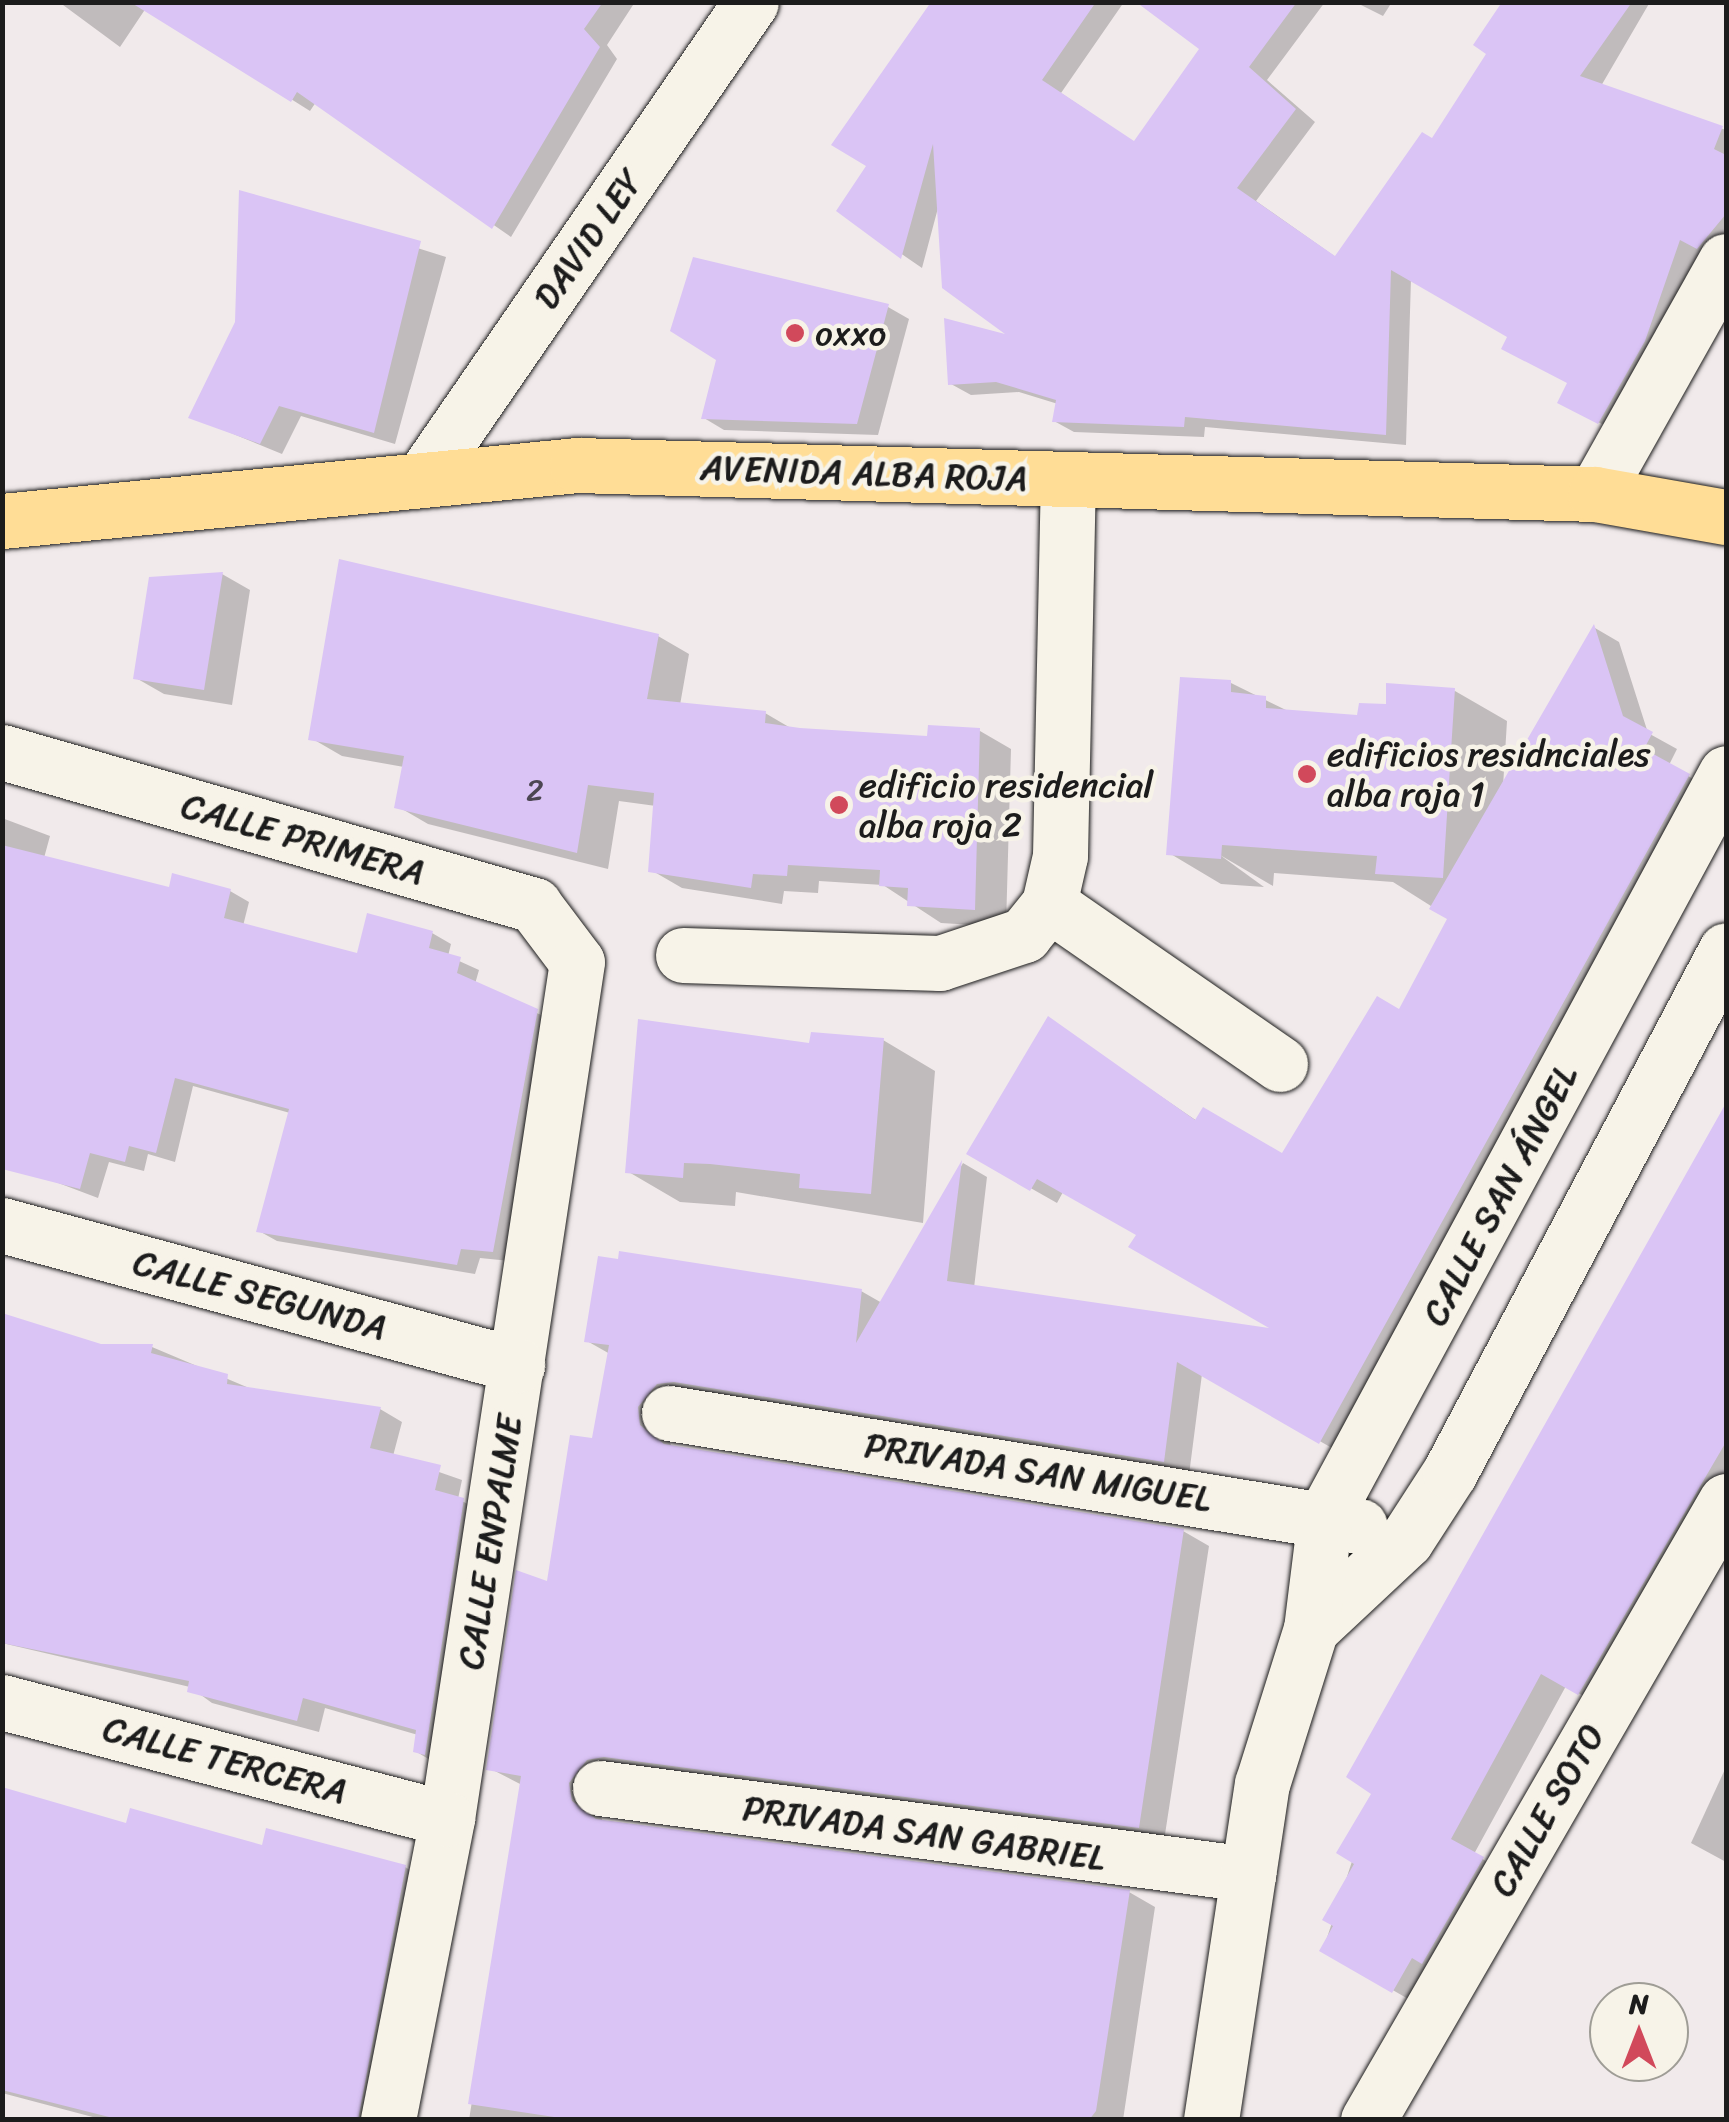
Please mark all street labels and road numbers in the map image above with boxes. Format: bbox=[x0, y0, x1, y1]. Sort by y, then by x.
street label: DAVID LEY bbox=[525, 161, 651, 317]
street label: AVENIDA ALBA ROJA bbox=[699, 446, 1029, 500]
street label: CALLE PRIMERA bbox=[175, 784, 431, 894]
street label: CALLE SAN ÁNGEL bbox=[1414, 1058, 1586, 1332]
street label: CALLE SEGUNDA bbox=[129, 1241, 391, 1349]
street label: CALLE ENPALME bbox=[449, 1412, 531, 1672]
street label: PRIVADA SAN MIGUEL bbox=[860, 1424, 1216, 1520]
street label: CALLE TERCERA bbox=[99, 1707, 351, 1813]
street label: CALLE SOTO bbox=[1481, 1717, 1613, 1903]
street label: PRIVADA SAN GABRIEL bbox=[740, 1787, 1108, 1879]

